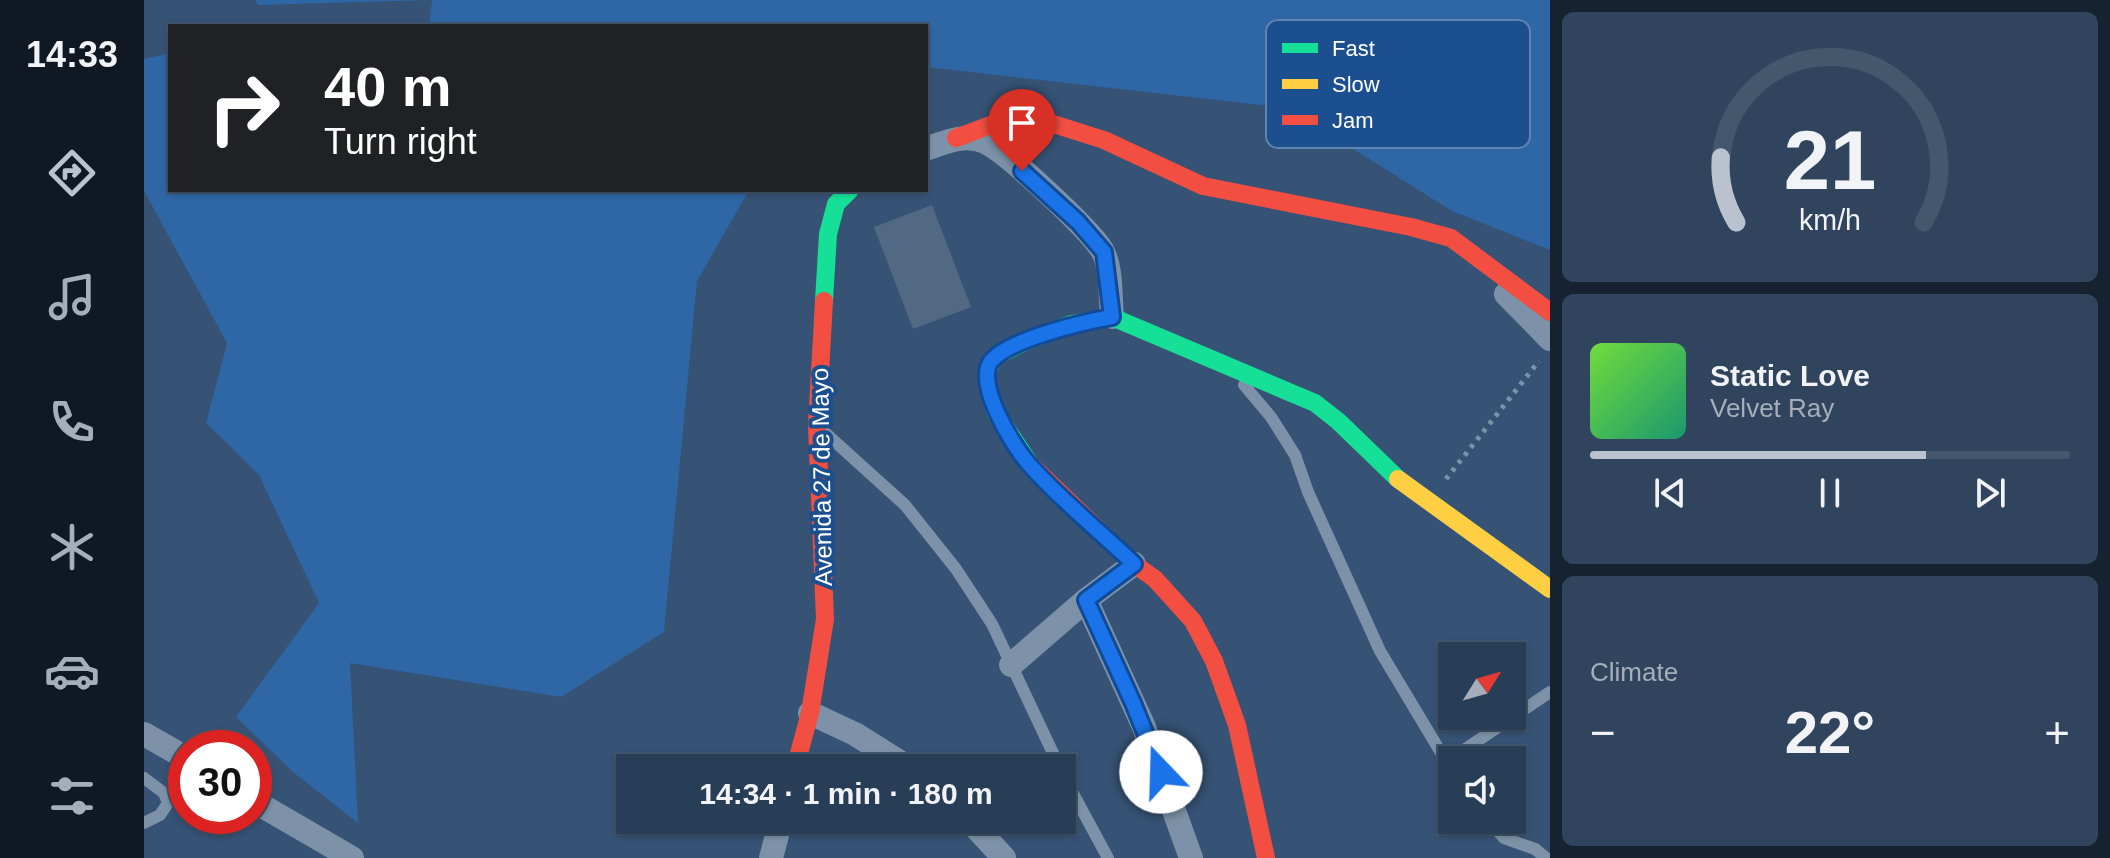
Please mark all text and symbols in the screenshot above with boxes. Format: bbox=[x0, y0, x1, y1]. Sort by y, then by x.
legend bbox=[1266, 20, 1530, 148]
text: 14:33 bbox=[26, 34, 118, 75]
text: Fast bbox=[1332, 36, 1375, 61]
text: 40 m bbox=[324, 55, 452, 118]
icon: right bbox=[192, 56, 296, 160]
text: Slow bbox=[1332, 72, 1380, 97]
pin bbox=[988, 89, 1056, 171]
icon: arrive bbox=[1000, 101, 1044, 145]
text: Jam bbox=[1332, 108, 1374, 133]
text: 21 bbox=[1784, 114, 1876, 207]
text: Turn right bbox=[324, 121, 477, 162]
icon: directions bbox=[44, 145, 100, 201]
text: km/h bbox=[1799, 204, 1861, 236]
icon: music bbox=[44, 269, 100, 325]
text: Static Love bbox=[1710, 359, 1870, 392]
street label: Avenida 27 de Mayo bbox=[806, 368, 837, 586]
text: Velvet Ray bbox=[1710, 393, 1834, 423]
icon: phone bbox=[44, 394, 100, 450]
icon: previous bbox=[1648, 471, 1692, 515]
icon: pause bbox=[1808, 471, 1852, 515]
icon: next bbox=[1968, 471, 2012, 515]
icon: climate bbox=[44, 519, 100, 575]
north arrow bbox=[1438, 642, 1526, 730]
map controls bbox=[1438, 642, 1526, 834]
icon: car bbox=[44, 643, 100, 699]
text: Climate bbox=[1590, 657, 1678, 687]
text: 22° bbox=[1785, 699, 1875, 766]
text: − bbox=[1590, 708, 1616, 757]
text: + bbox=[2044, 708, 2070, 757]
speed limit sign: 30 bbox=[168, 730, 272, 834]
position arrow bbox=[1119, 730, 1203, 814]
button: sound bbox=[1438, 746, 1526, 834]
icon: filters bbox=[44, 768, 100, 824]
text: 14:34 · 1 min · 180 m bbox=[699, 777, 993, 810]

